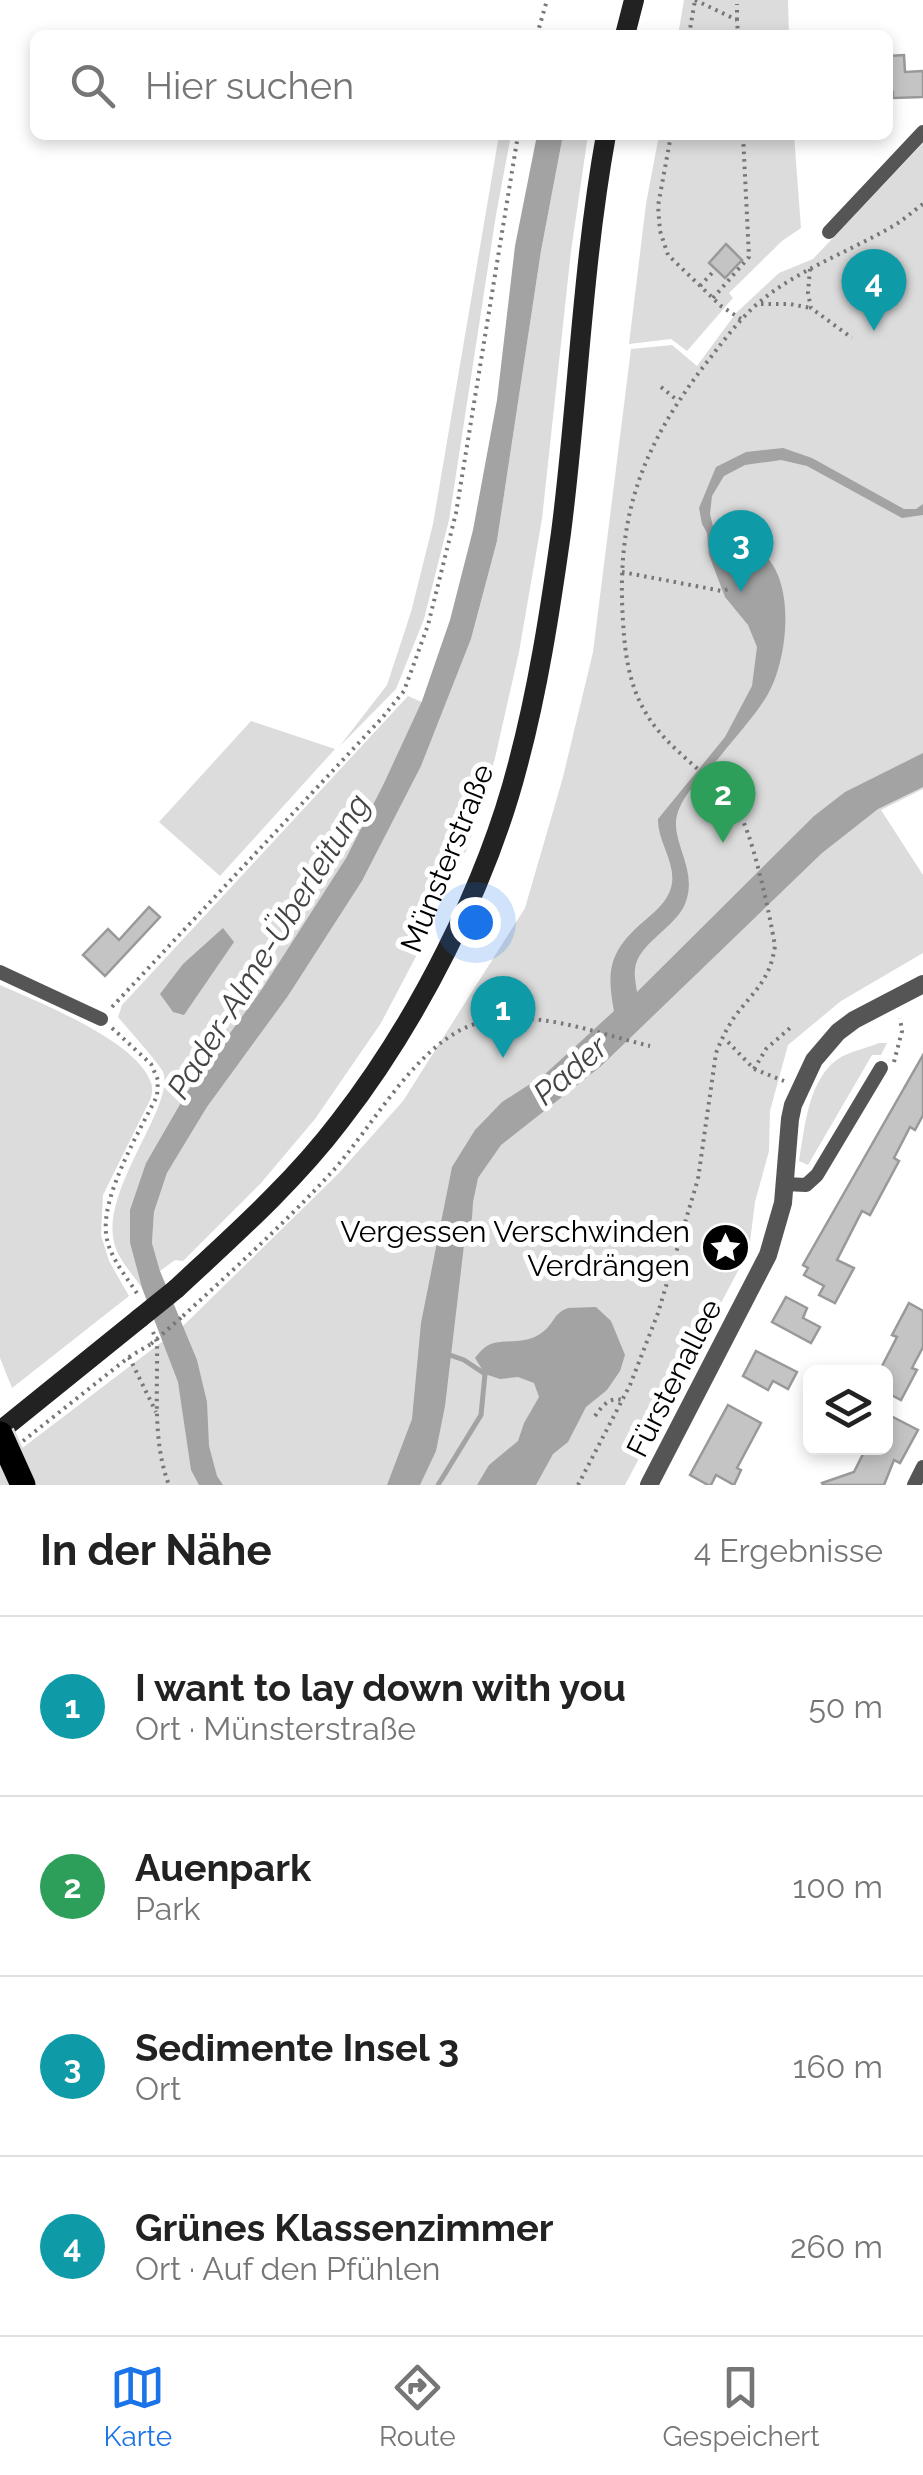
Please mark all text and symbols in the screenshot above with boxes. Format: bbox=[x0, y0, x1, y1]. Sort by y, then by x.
search box bbox=[30, 30, 893, 140]
icon: search bbox=[65, 58, 120, 113]
text: Hier suchen bbox=[145, 63, 354, 108]
pin: 4 bbox=[842, 248, 906, 331]
pin: 3 bbox=[708, 510, 774, 592]
street label: Münsterstraße bbox=[393, 759, 501, 957]
pin: 2 bbox=[690, 760, 756, 843]
water label: Pader-Alme-Überleitung bbox=[159, 787, 377, 1105]
your location bbox=[450, 897, 501, 948]
pin: 1 bbox=[470, 976, 536, 1058]
water label: Pader bbox=[526, 1027, 615, 1112]
place label: Vergessen Verschwinden Verdrängen bbox=[340, 1214, 690, 1283]
place icon: Vergessen Verschwinden Verdrängen bbox=[699, 1222, 751, 1274]
street label: Fürstenallee bbox=[619, 1293, 729, 1463]
map controls bbox=[803, 1365, 893, 1455]
button: layers bbox=[803, 1365, 893, 1455]
text: In der Nähe bbox=[40, 1526, 272, 1575]
text: 4 Ergebnisse bbox=[694, 1532, 883, 1569]
text: I want to lay down with you bbox=[135, 1665, 626, 1710]
text: 1 bbox=[65, 1688, 80, 1725]
text: 50 m bbox=[808, 1688, 883, 1725]
text: Ort · Münsterstraße bbox=[135, 1710, 416, 1747]
text: Auenpark bbox=[135, 1845, 311, 1890]
text: 2 bbox=[63, 1868, 82, 1905]
text: 100 m bbox=[793, 1868, 883, 1905]
text: Park bbox=[135, 1890, 200, 1927]
text: Sedimente Insel 3 bbox=[135, 2025, 459, 2070]
text: 3 bbox=[64, 2048, 81, 2085]
text: 160 m bbox=[793, 2048, 883, 2085]
text: Ort bbox=[135, 2070, 181, 2107]
text: Grünes Klassenzimmer bbox=[135, 2205, 554, 2250]
text: 4 bbox=[63, 2228, 82, 2265]
text: 260 m bbox=[790, 2228, 883, 2265]
text: Ort · Auf den Pfühlen bbox=[135, 2250, 440, 2287]
tab: Karte bbox=[103, 2360, 172, 2453]
tab: Route bbox=[379, 2360, 456, 2453]
tab: Gespeichert bbox=[662, 2360, 820, 2453]

